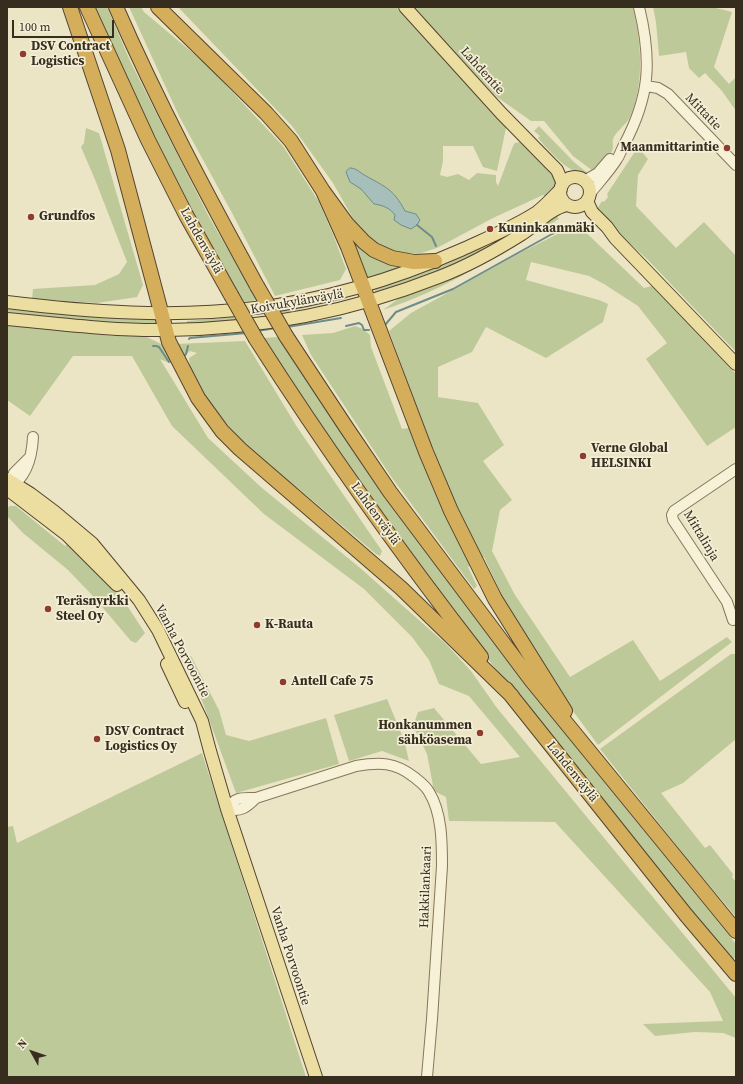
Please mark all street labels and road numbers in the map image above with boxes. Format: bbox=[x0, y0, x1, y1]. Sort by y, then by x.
street label: Lahdentie bbox=[457, 44, 507, 98]
street label: Mittatie bbox=[682, 90, 724, 134]
street label: Lahdenväylä bbox=[176, 205, 226, 277]
street label: Koivukylänväylä bbox=[249, 286, 345, 318]
street label: Lahdenväylä bbox=[347, 480, 403, 548]
street label: Mittalinja bbox=[680, 508, 722, 564]
street label: Vanha Porvoontie bbox=[151, 602, 213, 700]
street label: Lahdenväylä bbox=[543, 739, 601, 805]
street label: Hakkilankaari bbox=[417, 845, 435, 929]
street label: Vanha Porvoontie bbox=[267, 905, 313, 1007]

